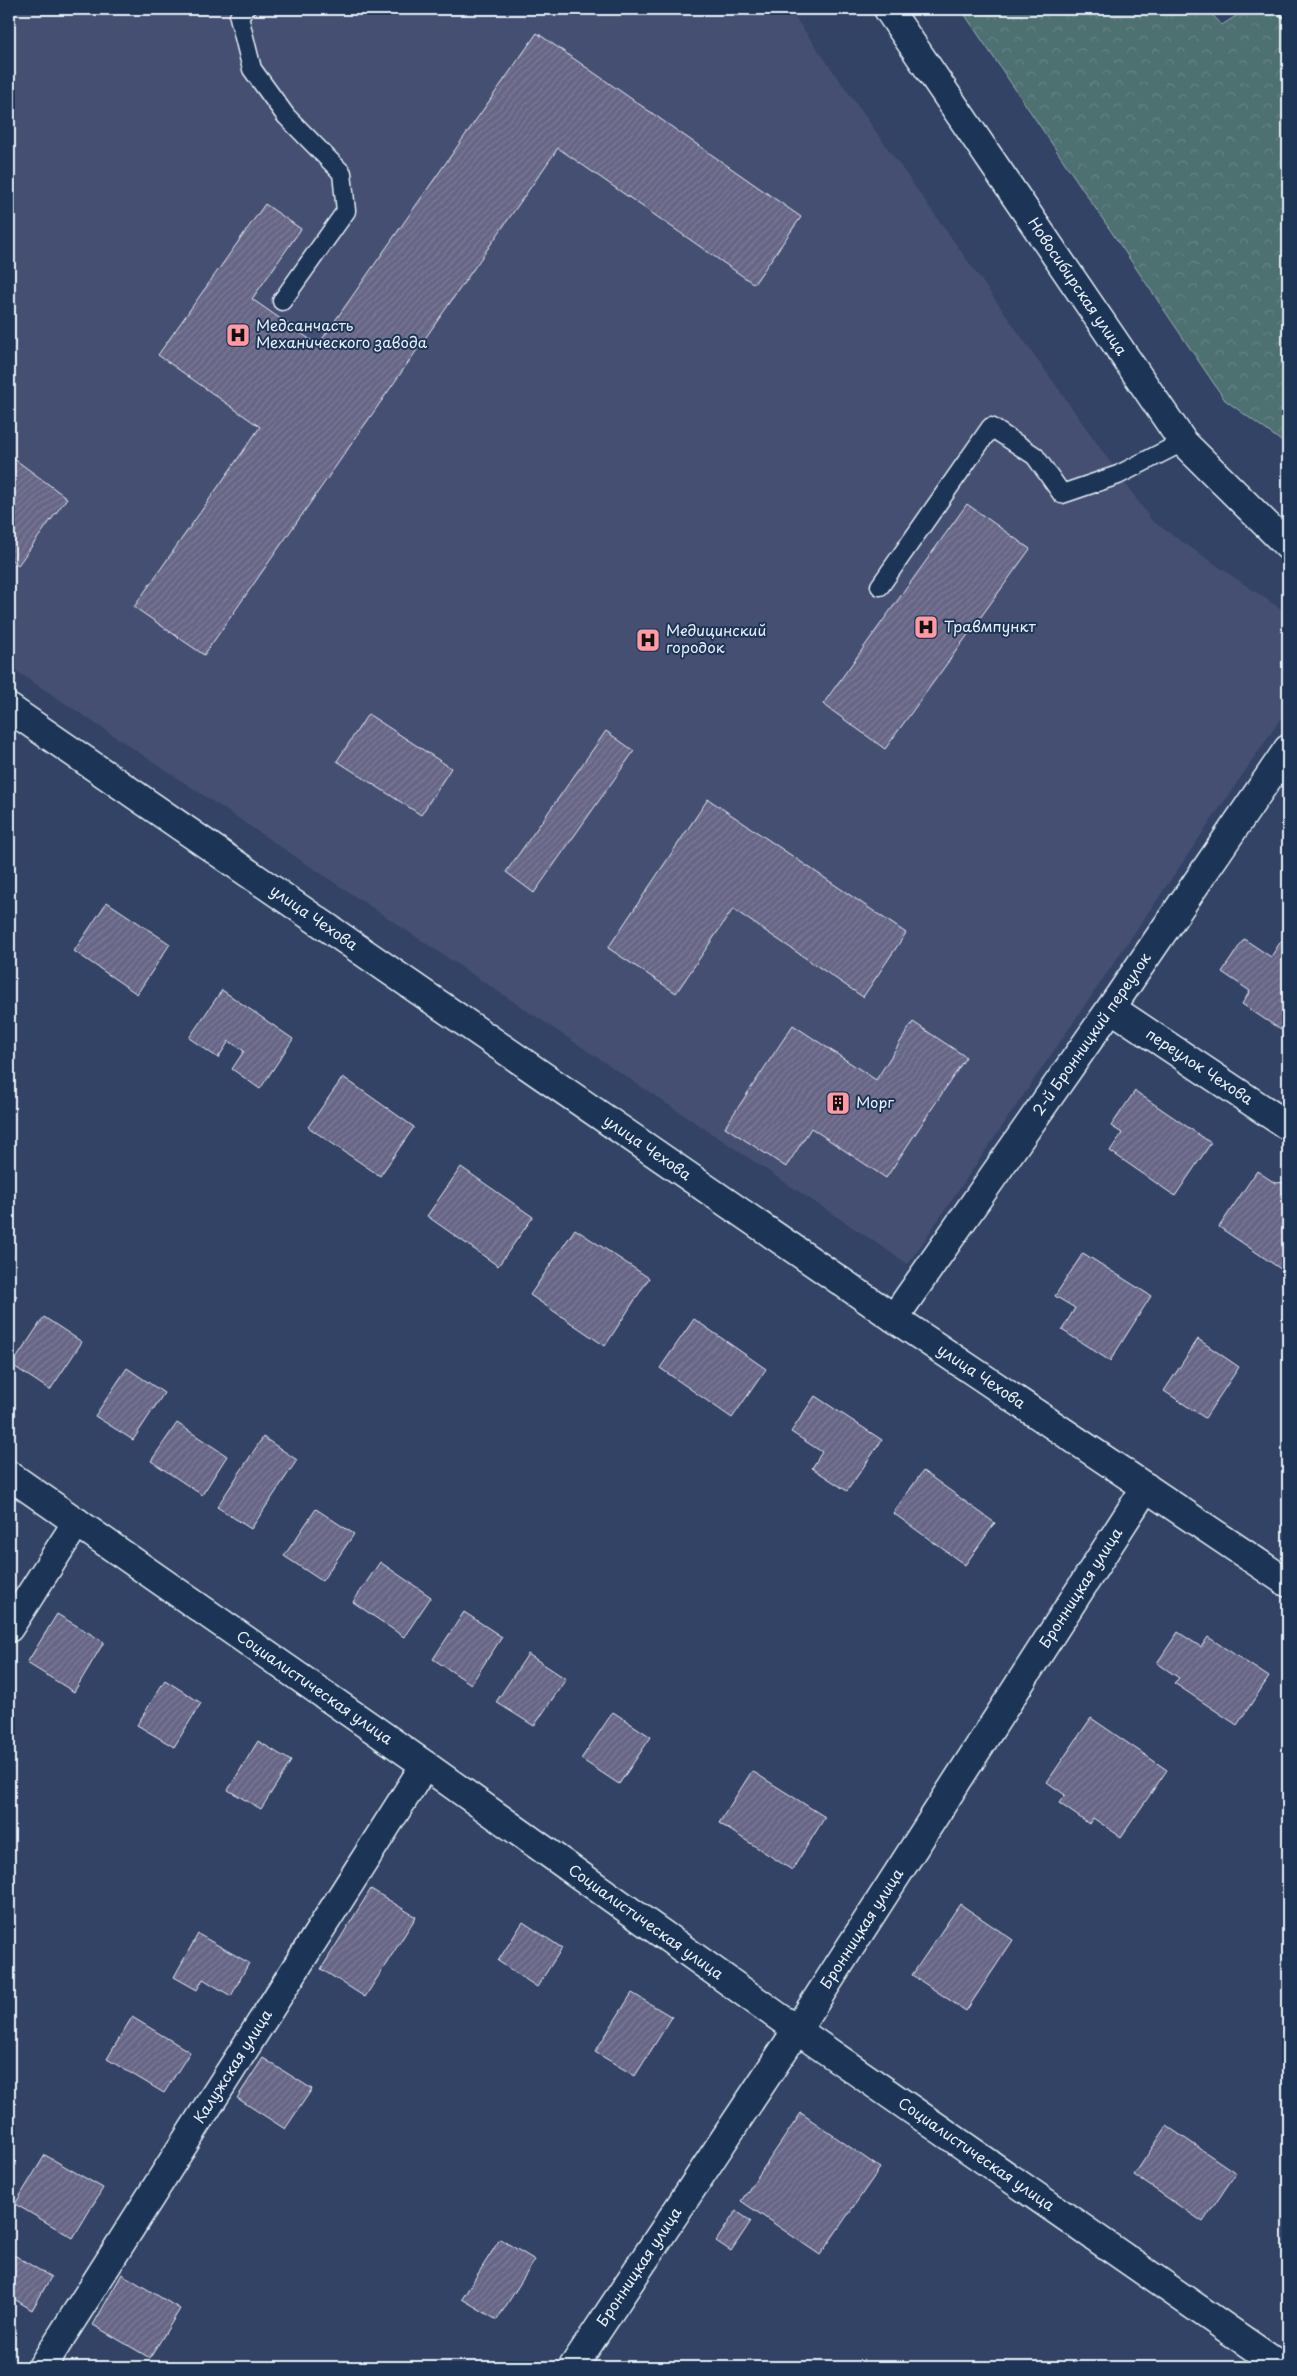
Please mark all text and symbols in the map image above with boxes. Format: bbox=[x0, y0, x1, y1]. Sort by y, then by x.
street label: Новосибирская улица bbox=[1023, 212, 1134, 360]
place label: Медсанчасть Механического завода bbox=[256, 313, 428, 353]
hospital icon: Медсанчасть Механического завода bbox=[225, 322, 251, 348]
hospital icon: Травмпункт bbox=[913, 614, 939, 640]
place label: Травмпункт bbox=[944, 614, 1036, 637]
place label: Медицинский городок bbox=[666, 618, 766, 658]
hospital icon: Медицинский городок bbox=[635, 627, 661, 653]
street label: улица Чехова bbox=[266, 878, 364, 956]
street label: 2-й Бронницкий переулок bbox=[1026, 947, 1156, 1120]
street label: переулок Чехова bbox=[1142, 1021, 1259, 1110]
building icon: Морг bbox=[825, 1090, 851, 1116]
place label: Морг bbox=[856, 1090, 894, 1113]
street label: улица Чехова bbox=[599, 1108, 697, 1185]
street label: улица Чехова bbox=[933, 1337, 1031, 1414]
street label: Бронницкая улица bbox=[1033, 1522, 1127, 1652]
street label: Социалистическая улица bbox=[232, 1624, 398, 1749]
street label: Социалистическая улица bbox=[564, 1858, 729, 1985]
street label: Бронницкая улица bbox=[814, 1863, 908, 1993]
street label: Калужская улица bbox=[187, 2004, 277, 2127]
street label: Социалистическая улица bbox=[894, 2091, 1060, 2216]
street label: Бронницкая улица bbox=[590, 2201, 687, 2330]

